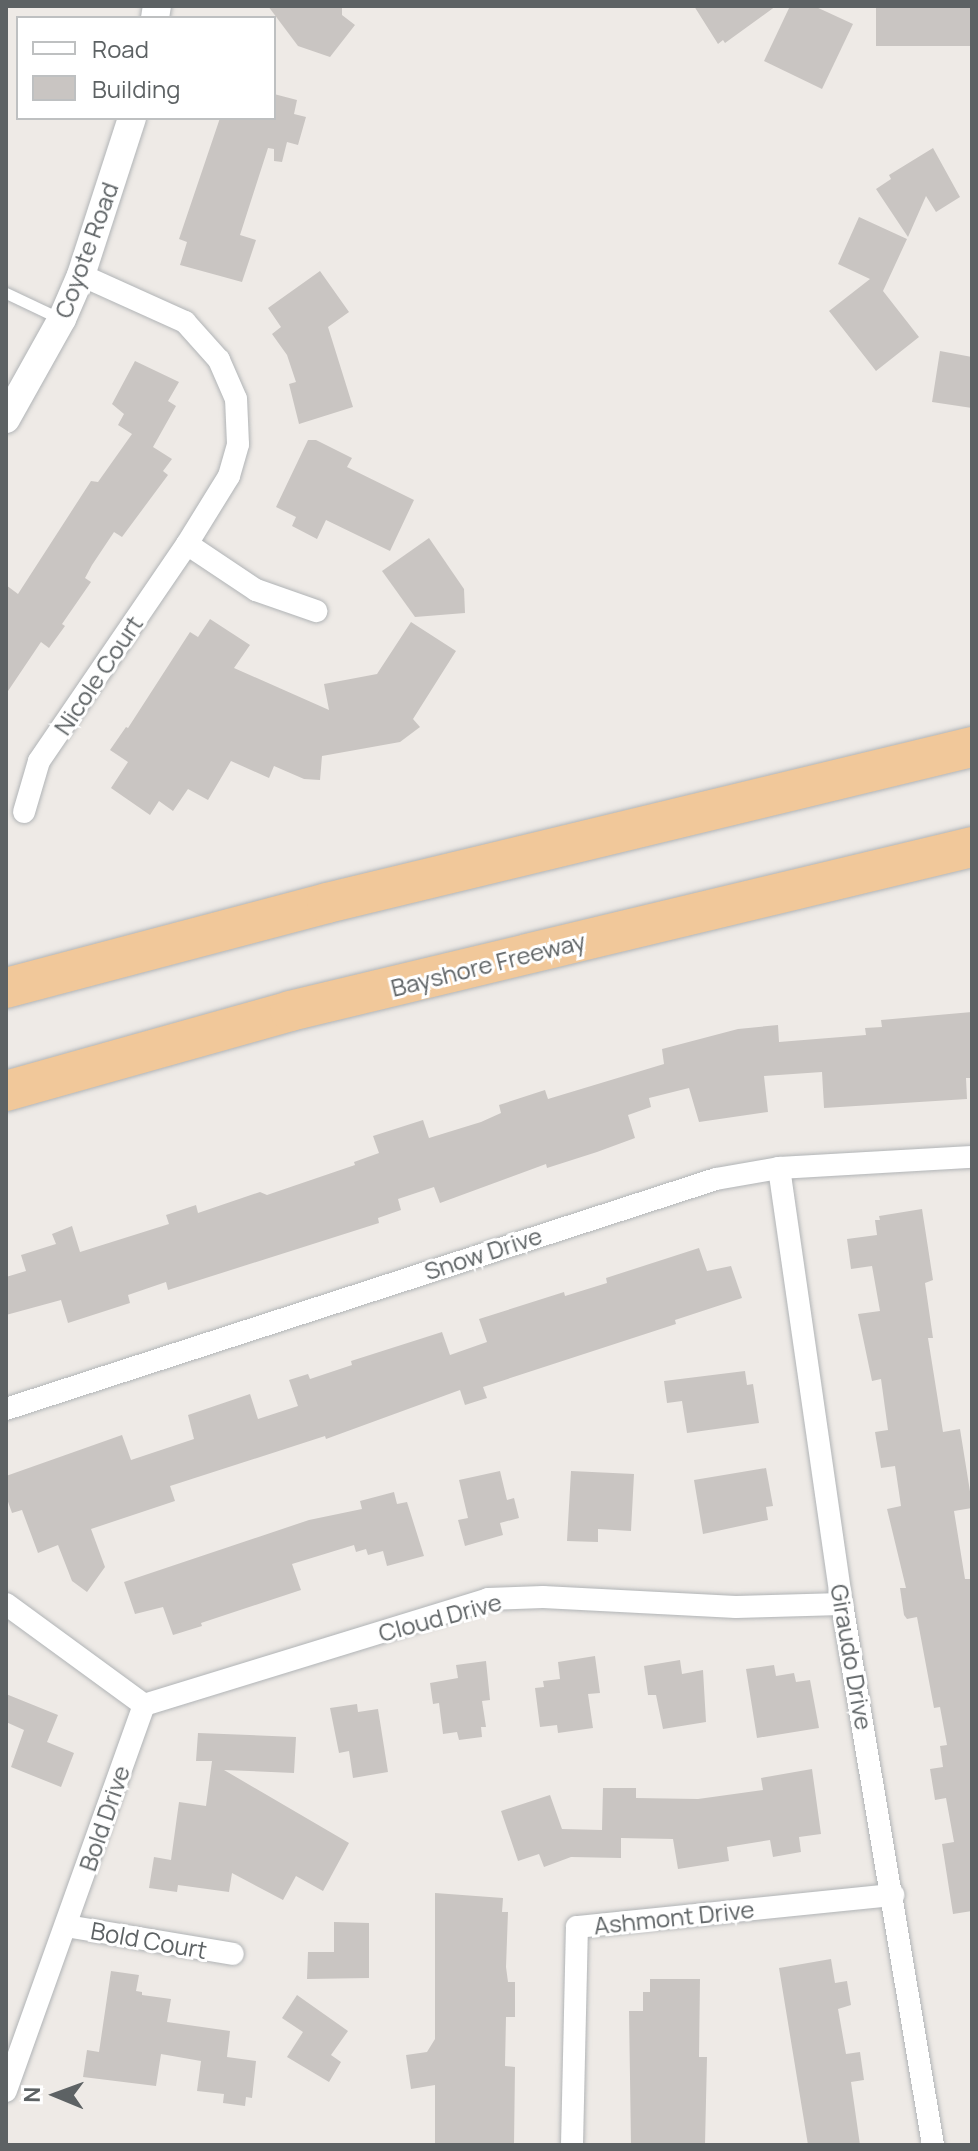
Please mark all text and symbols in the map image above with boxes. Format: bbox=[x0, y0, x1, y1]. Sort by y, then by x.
legend bbox=[16, 16, 276, 120]
text: Road bbox=[92, 32, 149, 65]
text: Building bbox=[92, 72, 180, 105]
street label: Coyote Road bbox=[48, 178, 124, 322]
street label: Nicole Court bbox=[48, 610, 148, 740]
street label: Bayshore Freeway bbox=[388, 926, 588, 1002]
street label: Snow Drive bbox=[421, 1220, 545, 1286]
street label: Giraudo Drive bbox=[825, 1582, 879, 1732]
street label: Cloud Drive bbox=[375, 1587, 505, 1647]
street label: Bold Drive bbox=[73, 1761, 135, 1875]
street label: Ashmont Drive bbox=[592, 1894, 756, 1940]
street label: Bold Court bbox=[89, 1916, 209, 1964]
north arrow bbox=[16, 2055, 96, 2135]
text: N bbox=[17, 2086, 47, 2103]

